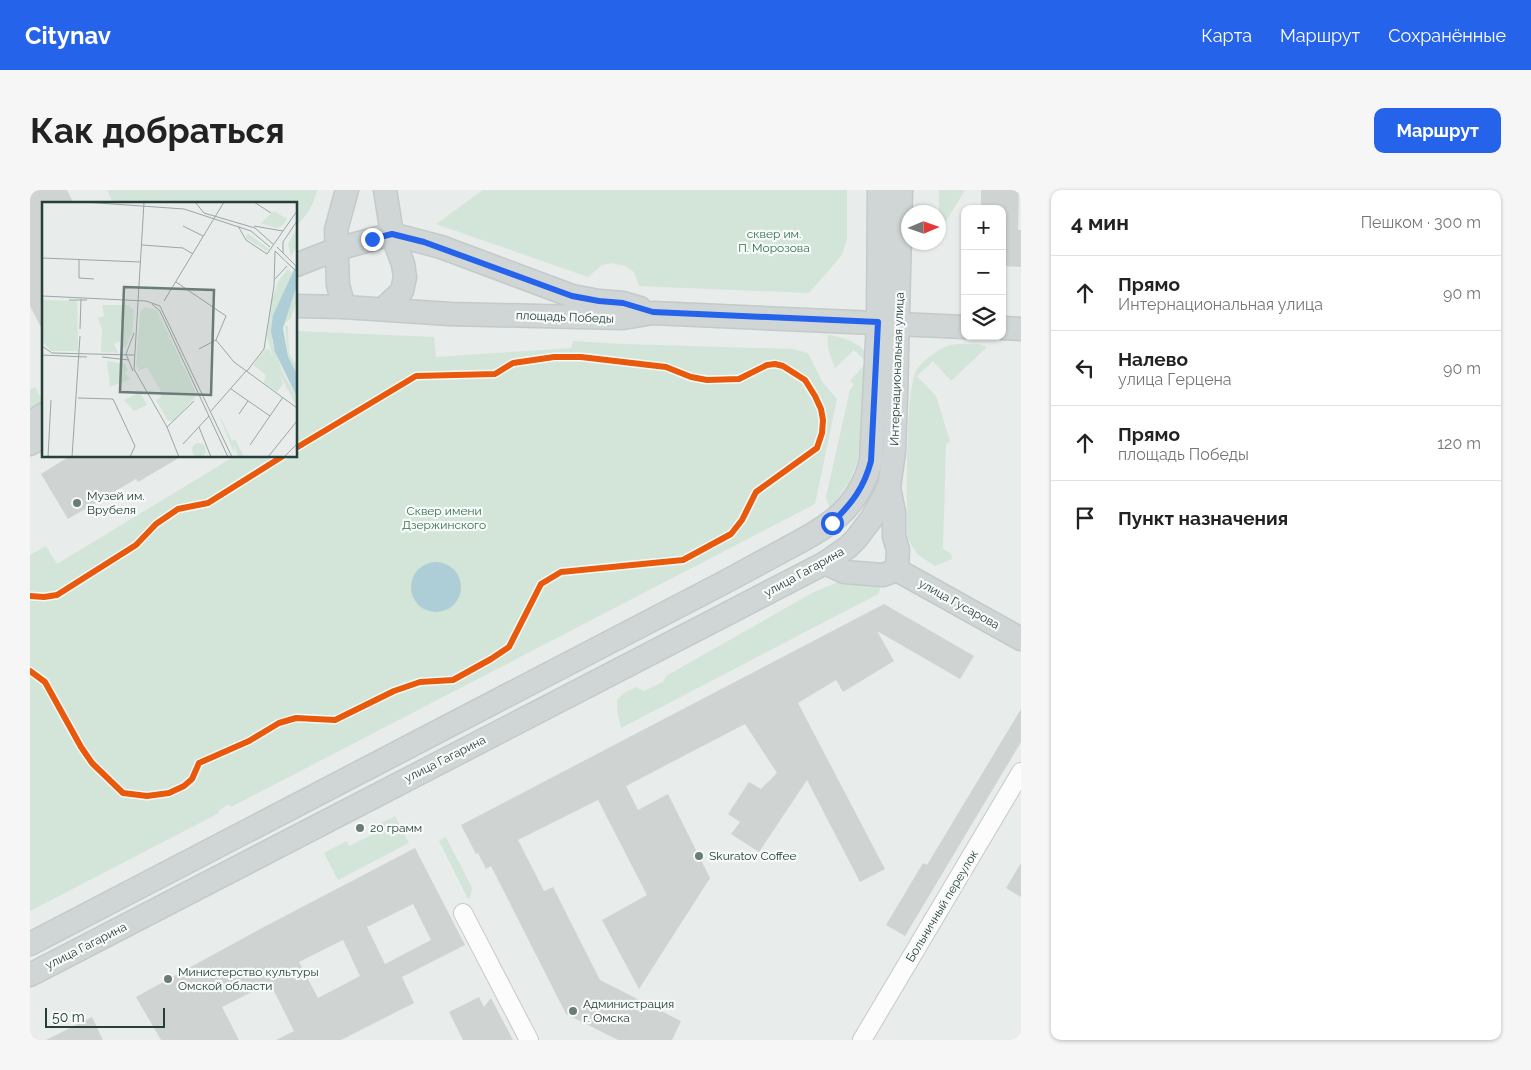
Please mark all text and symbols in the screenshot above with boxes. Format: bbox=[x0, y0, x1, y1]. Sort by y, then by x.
text: Citynav bbox=[25, 21, 111, 50]
text: Карта bbox=[1201, 25, 1252, 46]
text: Маршрут bbox=[1280, 25, 1360, 46]
text: Сохранённые bbox=[1388, 25, 1506, 46]
button: Маршрут bbox=[1374, 108, 1501, 153]
text: Как добраться bbox=[30, 110, 285, 151]
inset map bbox=[42, 202, 298, 458]
north arrow bbox=[901, 205, 946, 250]
map controls bbox=[961, 205, 1006, 340]
button: + bbox=[961, 205, 1006, 250]
text: 4 мин bbox=[1071, 210, 1129, 235]
text: Пешком · 300 m bbox=[1361, 213, 1481, 232]
park label: сквер им. П. Морозова bbox=[738, 227, 810, 255]
route end bbox=[361, 228, 384, 251]
button: − bbox=[961, 250, 1006, 295]
text: Прямо bbox=[1118, 273, 1180, 295]
icon: ahead bbox=[1071, 279, 1099, 307]
text: 90 m bbox=[1443, 284, 1481, 303]
street label: Интернациональная улица bbox=[887, 292, 907, 446]
button: layers bbox=[961, 295, 1006, 340]
text: Интернациональная улица bbox=[1118, 295, 1323, 314]
street label: площадь Победы bbox=[516, 308, 614, 326]
text: Налево bbox=[1118, 348, 1188, 370]
icon: left bbox=[1071, 354, 1099, 382]
text: 90 m bbox=[1443, 359, 1481, 378]
text: улица Герцена bbox=[1118, 370, 1232, 389]
text: Прямо bbox=[1118, 423, 1180, 445]
icon: ahead bbox=[1071, 429, 1099, 457]
text: 120 m bbox=[1437, 434, 1481, 453]
text: площадь Победы bbox=[1118, 445, 1249, 464]
place label: Музей им. Врубеля bbox=[87, 489, 145, 517]
marker: Музей им. Врубеля bbox=[71, 497, 83, 509]
park label: Сквер имени Дзержинского bbox=[402, 504, 486, 532]
icon: arrive bbox=[1071, 504, 1099, 532]
text: Пункт назначения bbox=[1118, 507, 1288, 529]
route start bbox=[821, 512, 844, 535]
street label: улица Гагарина bbox=[762, 544, 846, 600]
street label: улица Гусарова bbox=[916, 576, 1002, 632]
street label: улица Гагарина bbox=[402, 733, 488, 785]
place label: 20 грамм bbox=[370, 821, 422, 835]
marker: 20 грамм bbox=[354, 822, 366, 834]
street label: Больничный переулок bbox=[903, 847, 981, 965]
place label: Skuratov Coffee bbox=[709, 849, 797, 863]
marker: Skuratov Coffee bbox=[693, 850, 705, 862]
street label: улица Гагарина bbox=[43, 920, 129, 972]
place label: Министерство культуры Омской области bbox=[178, 965, 319, 993]
marker: Министерство культуры Омской области bbox=[162, 973, 174, 985]
place label: Администрация г. Омска bbox=[583, 997, 674, 1025]
scale bar bbox=[45, 1005, 165, 1028]
marker: Администрация г. Омска bbox=[567, 1005, 579, 1017]
text: 50 m bbox=[52, 1009, 85, 1025]

